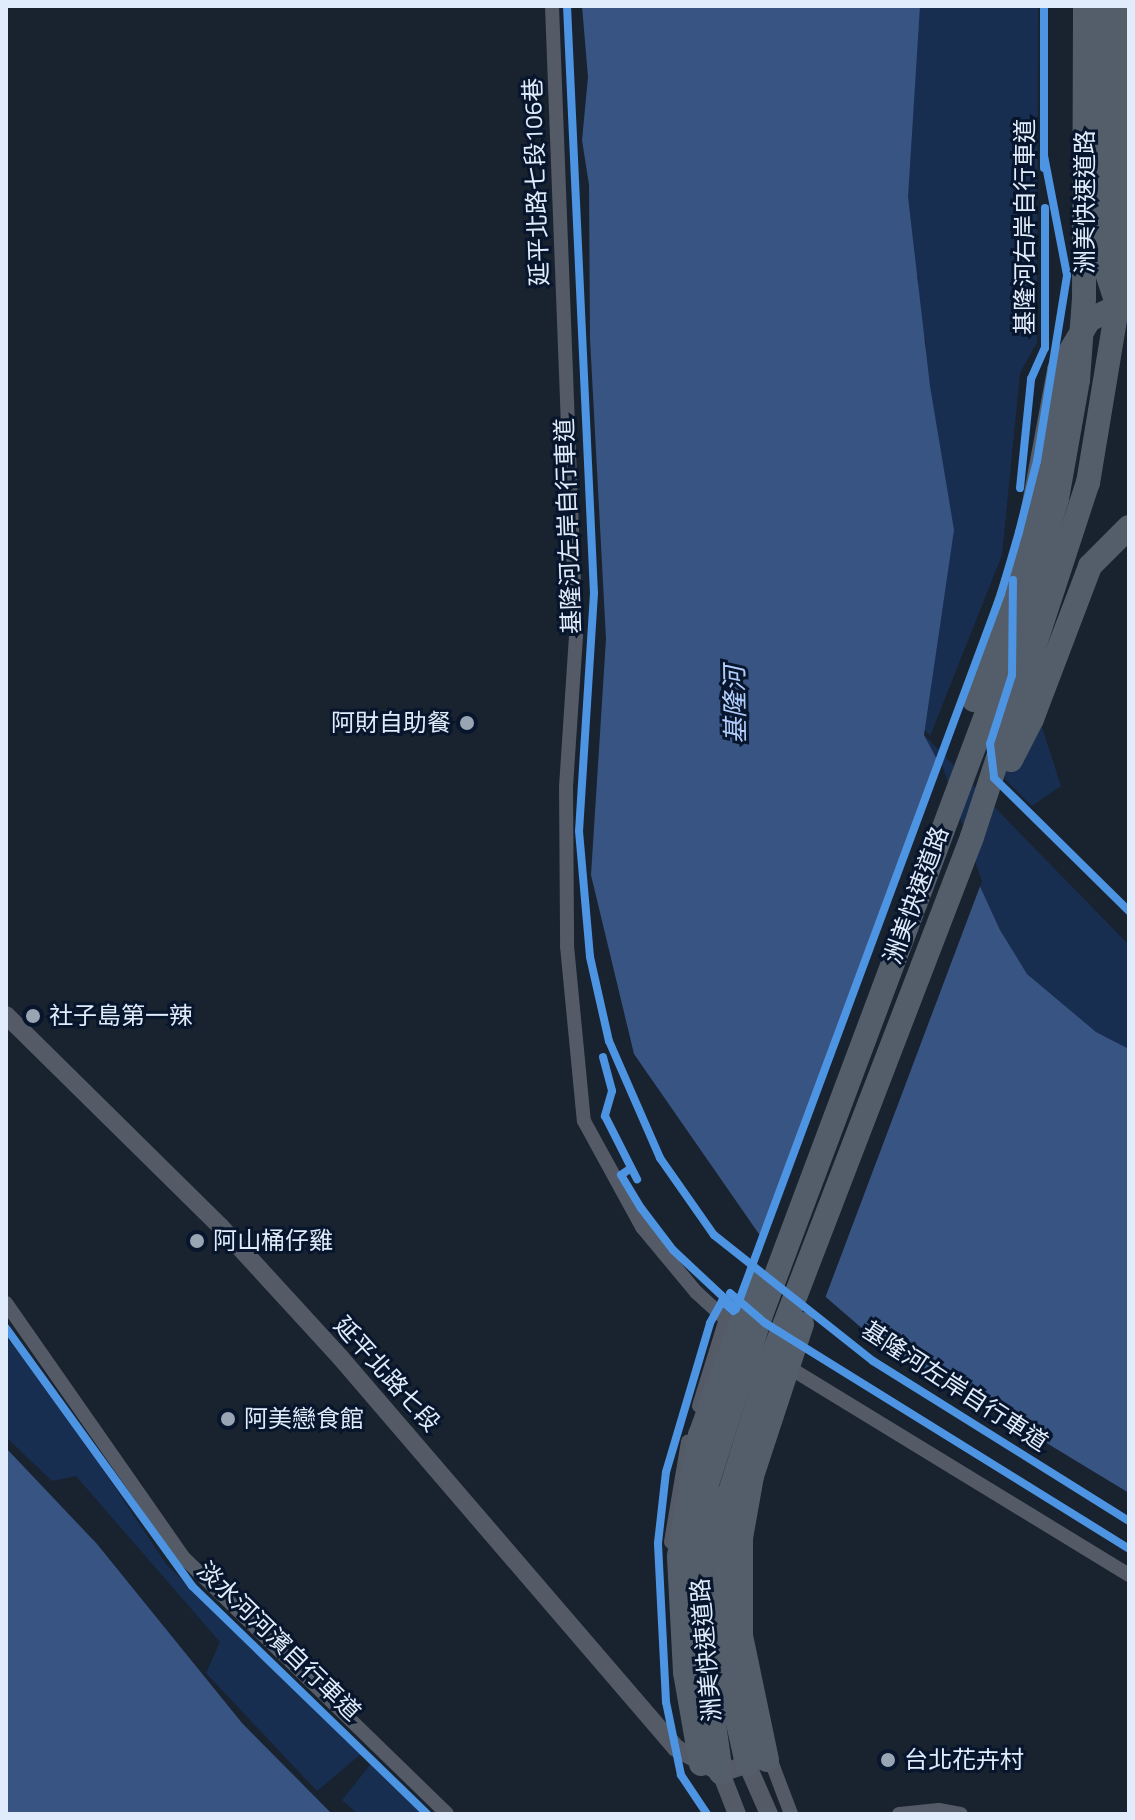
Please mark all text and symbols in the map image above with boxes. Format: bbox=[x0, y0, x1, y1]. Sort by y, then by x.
street label: 延平北路七段106巷 bbox=[518, 77, 554, 287]
street label: 基隆河右岸自行車道 bbox=[1011, 119, 1039, 335]
street label: 洲美快速道路 bbox=[1071, 130, 1099, 274]
street label: 基隆河左岸自行車道 bbox=[550, 418, 586, 634]
water label: 基隆河 bbox=[719, 666, 751, 744]
place label: 阿財自助餐 bbox=[331, 709, 451, 737]
marker: 阿財自助餐 bbox=[458, 714, 476, 732]
street label: 洲美快速道路 bbox=[878, 822, 954, 968]
place label: 社子島第一辣 bbox=[49, 1002, 193, 1030]
marker: 社子島第一辣 bbox=[24, 1007, 42, 1025]
place label: 阿山桶仔雞 bbox=[213, 1227, 333, 1255]
marker: 阿山桶仔雞 bbox=[188, 1232, 206, 1250]
street label: 延平北路七段 bbox=[328, 1311, 446, 1437]
street label: 基隆河左岸自行車道 bbox=[857, 1315, 1053, 1457]
place label: 阿美戀食館 bbox=[244, 1405, 364, 1433]
marker: 阿美戀食館 bbox=[219, 1410, 237, 1428]
street label: 淡水河河濱自行車道 bbox=[191, 1556, 367, 1726]
street label: 洲美快速道路 bbox=[685, 1577, 727, 1723]
place label: 台北花卉村 bbox=[904, 1746, 1024, 1774]
marker: 台北花卉村 bbox=[879, 1751, 897, 1769]

